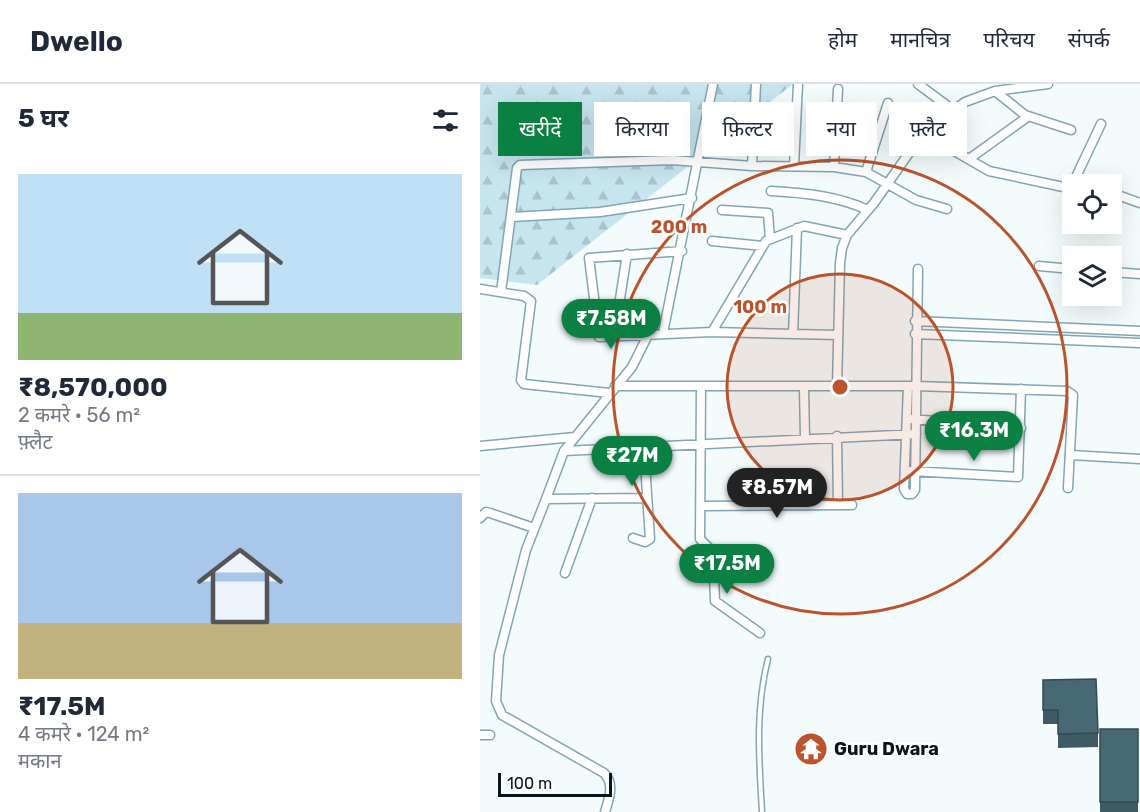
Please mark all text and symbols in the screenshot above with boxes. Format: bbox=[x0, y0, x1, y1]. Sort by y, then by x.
text: Dwello bbox=[30, 25, 123, 58]
text: होम bbox=[828, 27, 857, 52]
text: मानचित्र bbox=[890, 27, 950, 52]
text: परिचय bbox=[983, 27, 1035, 52]
text: संपर्क bbox=[1068, 27, 1110, 52]
chip: खरीदें bbox=[498, 102, 582, 156]
chip: किराया bbox=[594, 102, 690, 156]
chip: फ़िल्टर bbox=[702, 102, 794, 156]
chip: नया bbox=[806, 102, 877, 156]
chip: फ़्लैट bbox=[889, 102, 967, 156]
text: 5 घर bbox=[18, 103, 69, 134]
icon: filters bbox=[429, 104, 462, 137]
map controls bbox=[1062, 174, 1122, 306]
button: locate bbox=[1062, 174, 1122, 234]
icon: home bbox=[186, 213, 294, 321]
text: 200 m bbox=[651, 216, 707, 238]
button: layers bbox=[1062, 246, 1122, 306]
text: 100 m bbox=[733, 296, 787, 318]
pin: ₹7.58M bbox=[562, 299, 660, 350]
text: ₹7.58M bbox=[575, 306, 647, 330]
text: ₹8,570,000 bbox=[18, 372, 168, 403]
centre of rings bbox=[830, 377, 850, 397]
text: 2 कमरे · 56 m² bbox=[18, 403, 140, 427]
pin: ₹16.3M bbox=[925, 411, 1023, 462]
text: ₹16.3M bbox=[939, 418, 1009, 442]
text: फ़्लैट bbox=[18, 430, 53, 454]
pin: ₹27M bbox=[596, 436, 668, 487]
text: ₹27M bbox=[605, 443, 659, 467]
pin: ₹8.57M bbox=[728, 468, 826, 519]
text: ₹8.57M bbox=[741, 475, 813, 499]
icon: home bbox=[186, 532, 294, 640]
pin: ₹17.5M bbox=[678, 544, 776, 595]
text: ₹17.5M bbox=[693, 551, 761, 575]
text: ₹17.5M bbox=[18, 691, 106, 722]
text: 4 कमरे · 124 m² bbox=[18, 722, 149, 746]
temple icon: Guru Dwara bbox=[793, 731, 829, 767]
place label: Guru Dwara bbox=[834, 738, 939, 760]
text: मकान bbox=[18, 749, 62, 773]
scale bar bbox=[498, 770, 612, 798]
text: 100 m bbox=[507, 774, 552, 793]

